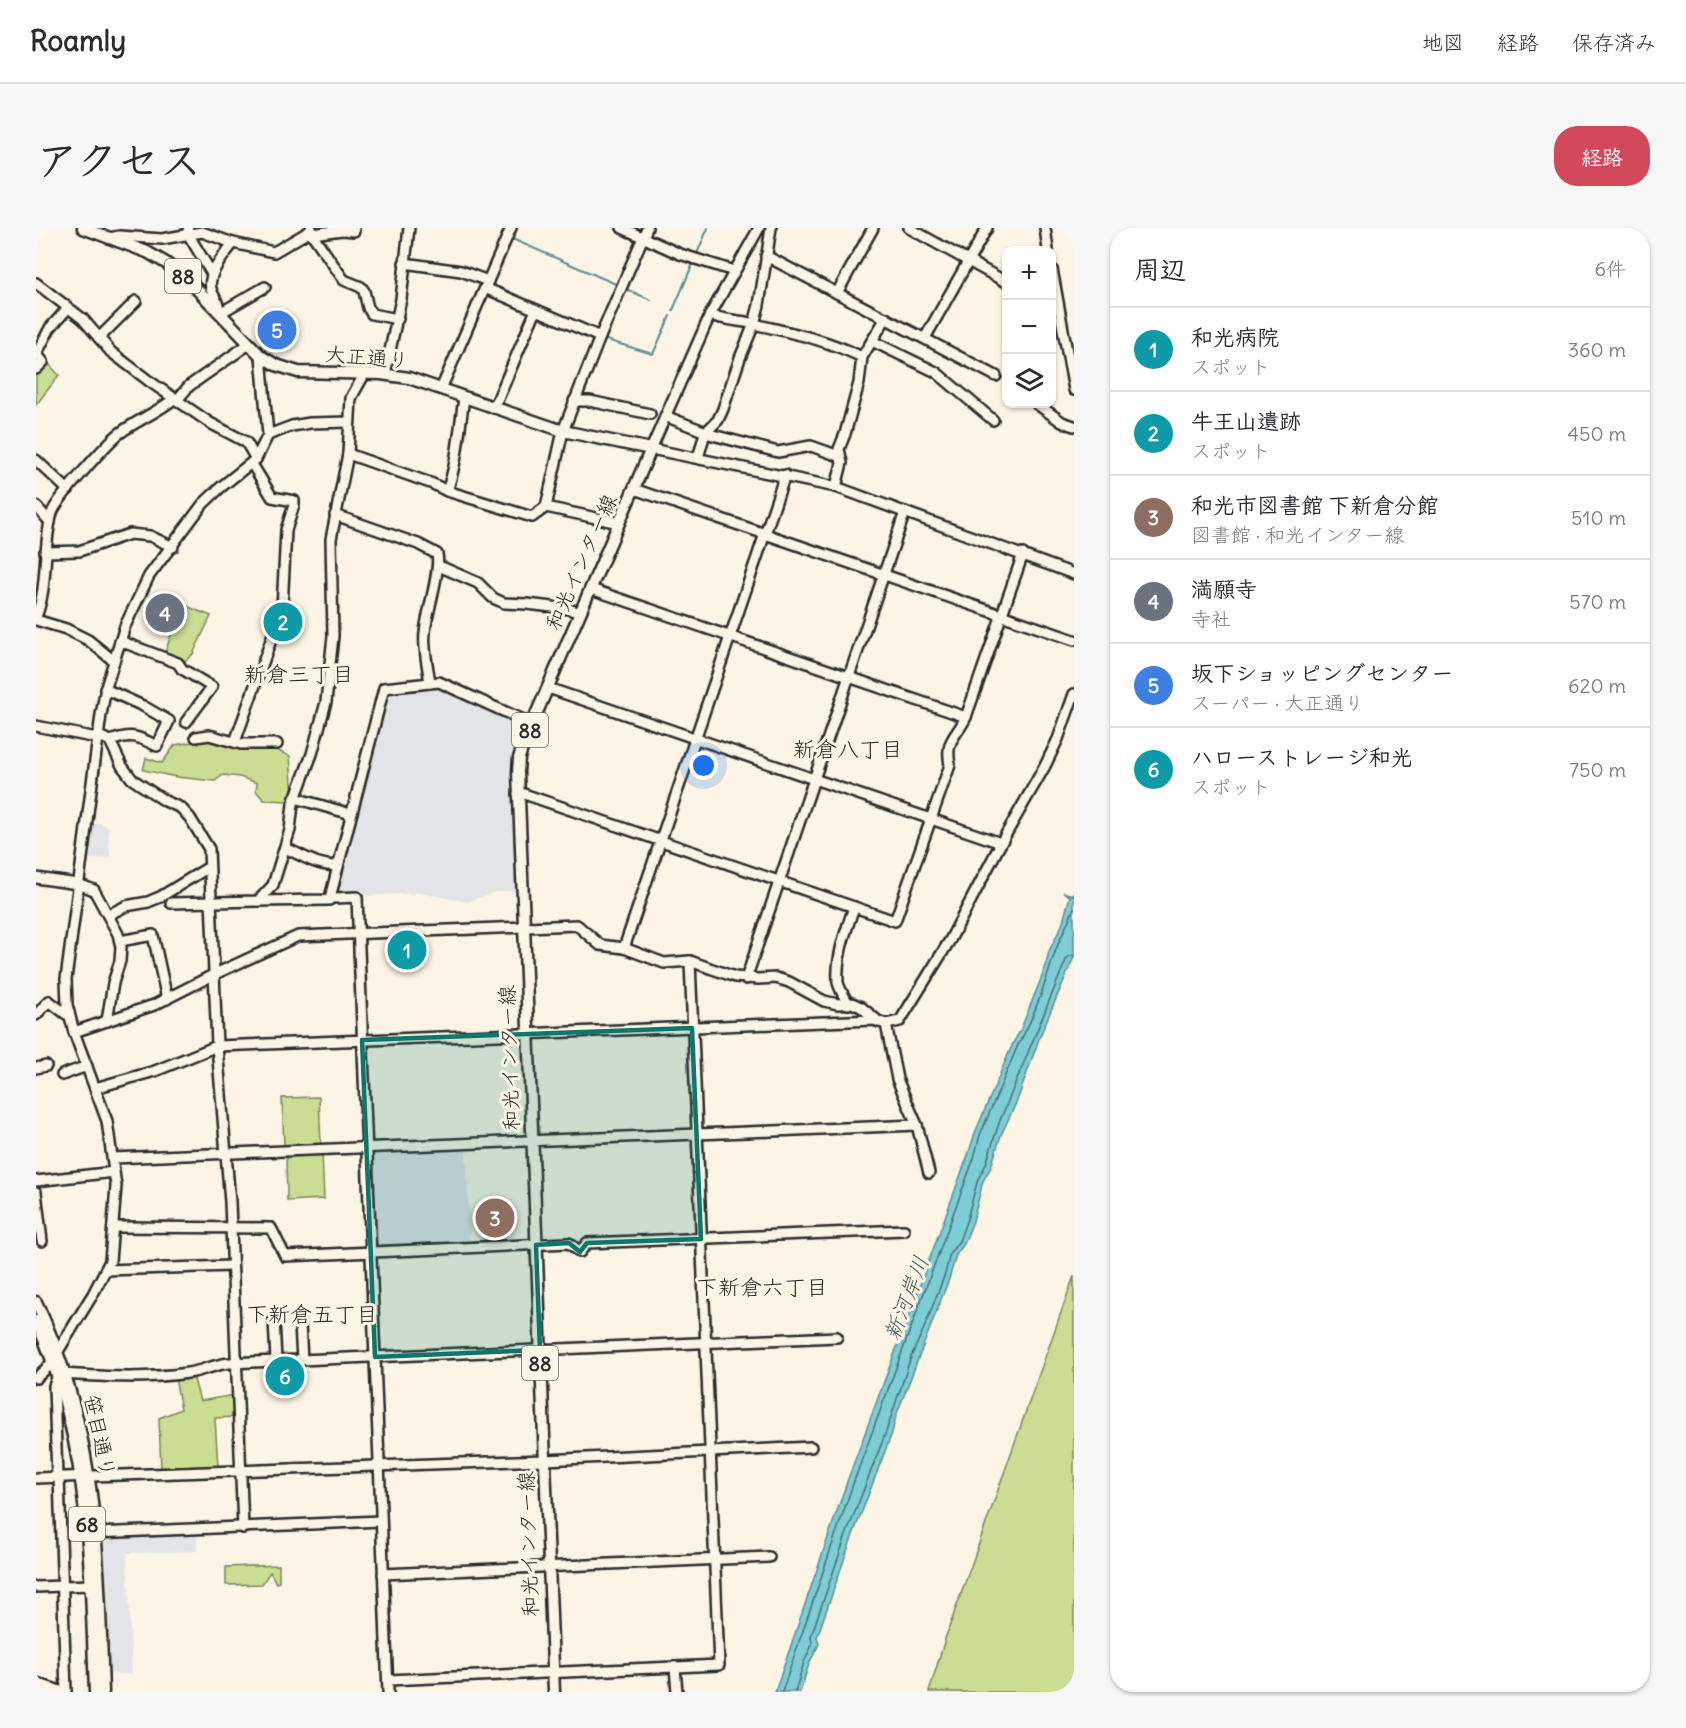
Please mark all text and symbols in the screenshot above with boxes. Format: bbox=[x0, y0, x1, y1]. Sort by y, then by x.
text: Roamly bbox=[30, 23, 126, 59]
text: 地図 bbox=[1422, 29, 1464, 56]
text: 経路 bbox=[1497, 29, 1539, 56]
text: 保存済み bbox=[1572, 29, 1656, 56]
button: 経路 bbox=[1554, 126, 1650, 186]
text: アクセス bbox=[36, 134, 201, 186]
map controls bbox=[1002, 246, 1056, 408]
button: + bbox=[1002, 246, 1056, 300]
text: 周辺 bbox=[1134, 253, 1186, 286]
text: 6件 bbox=[1594, 256, 1626, 281]
road number: 88 bbox=[165, 259, 201, 293]
button: − bbox=[1002, 300, 1056, 354]
pin: 5 bbox=[258, 308, 296, 352]
text: 和光病院 bbox=[1191, 323, 1279, 351]
text: 1 bbox=[1150, 337, 1157, 362]
text: 360 m bbox=[1568, 337, 1626, 362]
street label: 大正通り bbox=[324, 340, 410, 374]
button: layers bbox=[1002, 354, 1056, 408]
text: スポット bbox=[1191, 354, 1271, 379]
text: 牛王山遺跡 bbox=[1191, 407, 1301, 435]
text: 2 bbox=[1148, 421, 1159, 446]
text: 450 m bbox=[1567, 421, 1626, 446]
text: スポット bbox=[1191, 438, 1271, 463]
street label: 和光インター線 bbox=[539, 490, 623, 634]
text: 和光市図書館 下新倉分館 bbox=[1191, 491, 1438, 519]
text: 3 bbox=[1148, 505, 1159, 530]
text: 510 m bbox=[1571, 505, 1626, 530]
text: 図書館 · 和光インター線 bbox=[1191, 522, 1404, 547]
text: 満願寺 bbox=[1191, 575, 1257, 603]
text: 4 bbox=[1148, 589, 1159, 614]
text: 570 m bbox=[1569, 589, 1626, 614]
pin: 4 bbox=[146, 590, 184, 636]
pin: 2 bbox=[264, 600, 302, 644]
text: 寺社 bbox=[1191, 606, 1231, 631]
text: 坂下ショッピングセンター bbox=[1191, 659, 1453, 687]
district label: 新倉三丁目 bbox=[244, 660, 354, 688]
text: 5 bbox=[1148, 673, 1159, 698]
text: 620 m bbox=[1568, 673, 1626, 698]
text: スーパー · 大正通り bbox=[1191, 690, 1364, 715]
road number: 88 bbox=[512, 713, 548, 747]
district label: 新倉八丁目 bbox=[793, 735, 903, 763]
text: ハローストレージ和光 bbox=[1191, 743, 1413, 771]
your location bbox=[689, 751, 718, 780]
text: 6 bbox=[1148, 757, 1159, 782]
text: 750 m bbox=[1569, 757, 1626, 782]
text: スポット bbox=[1191, 774, 1271, 799]
pin: 1 bbox=[388, 928, 427, 972]
street label: 和光インター線 bbox=[493, 984, 525, 1132]
pin: 3 bbox=[476, 1196, 514, 1240]
water label: 新河岸川 bbox=[877, 1252, 935, 1344]
district label: 下新倉六丁目 bbox=[696, 1273, 828, 1301]
district label: 下新倉五丁目 bbox=[246, 1300, 378, 1328]
road number: 88 bbox=[522, 1346, 558, 1380]
pin: 6 bbox=[266, 1354, 304, 1398]
street label: 笹目通り bbox=[78, 1392, 122, 1480]
street label: 和光インター線 bbox=[512, 1470, 544, 1618]
road number: 68 bbox=[69, 1507, 105, 1541]

